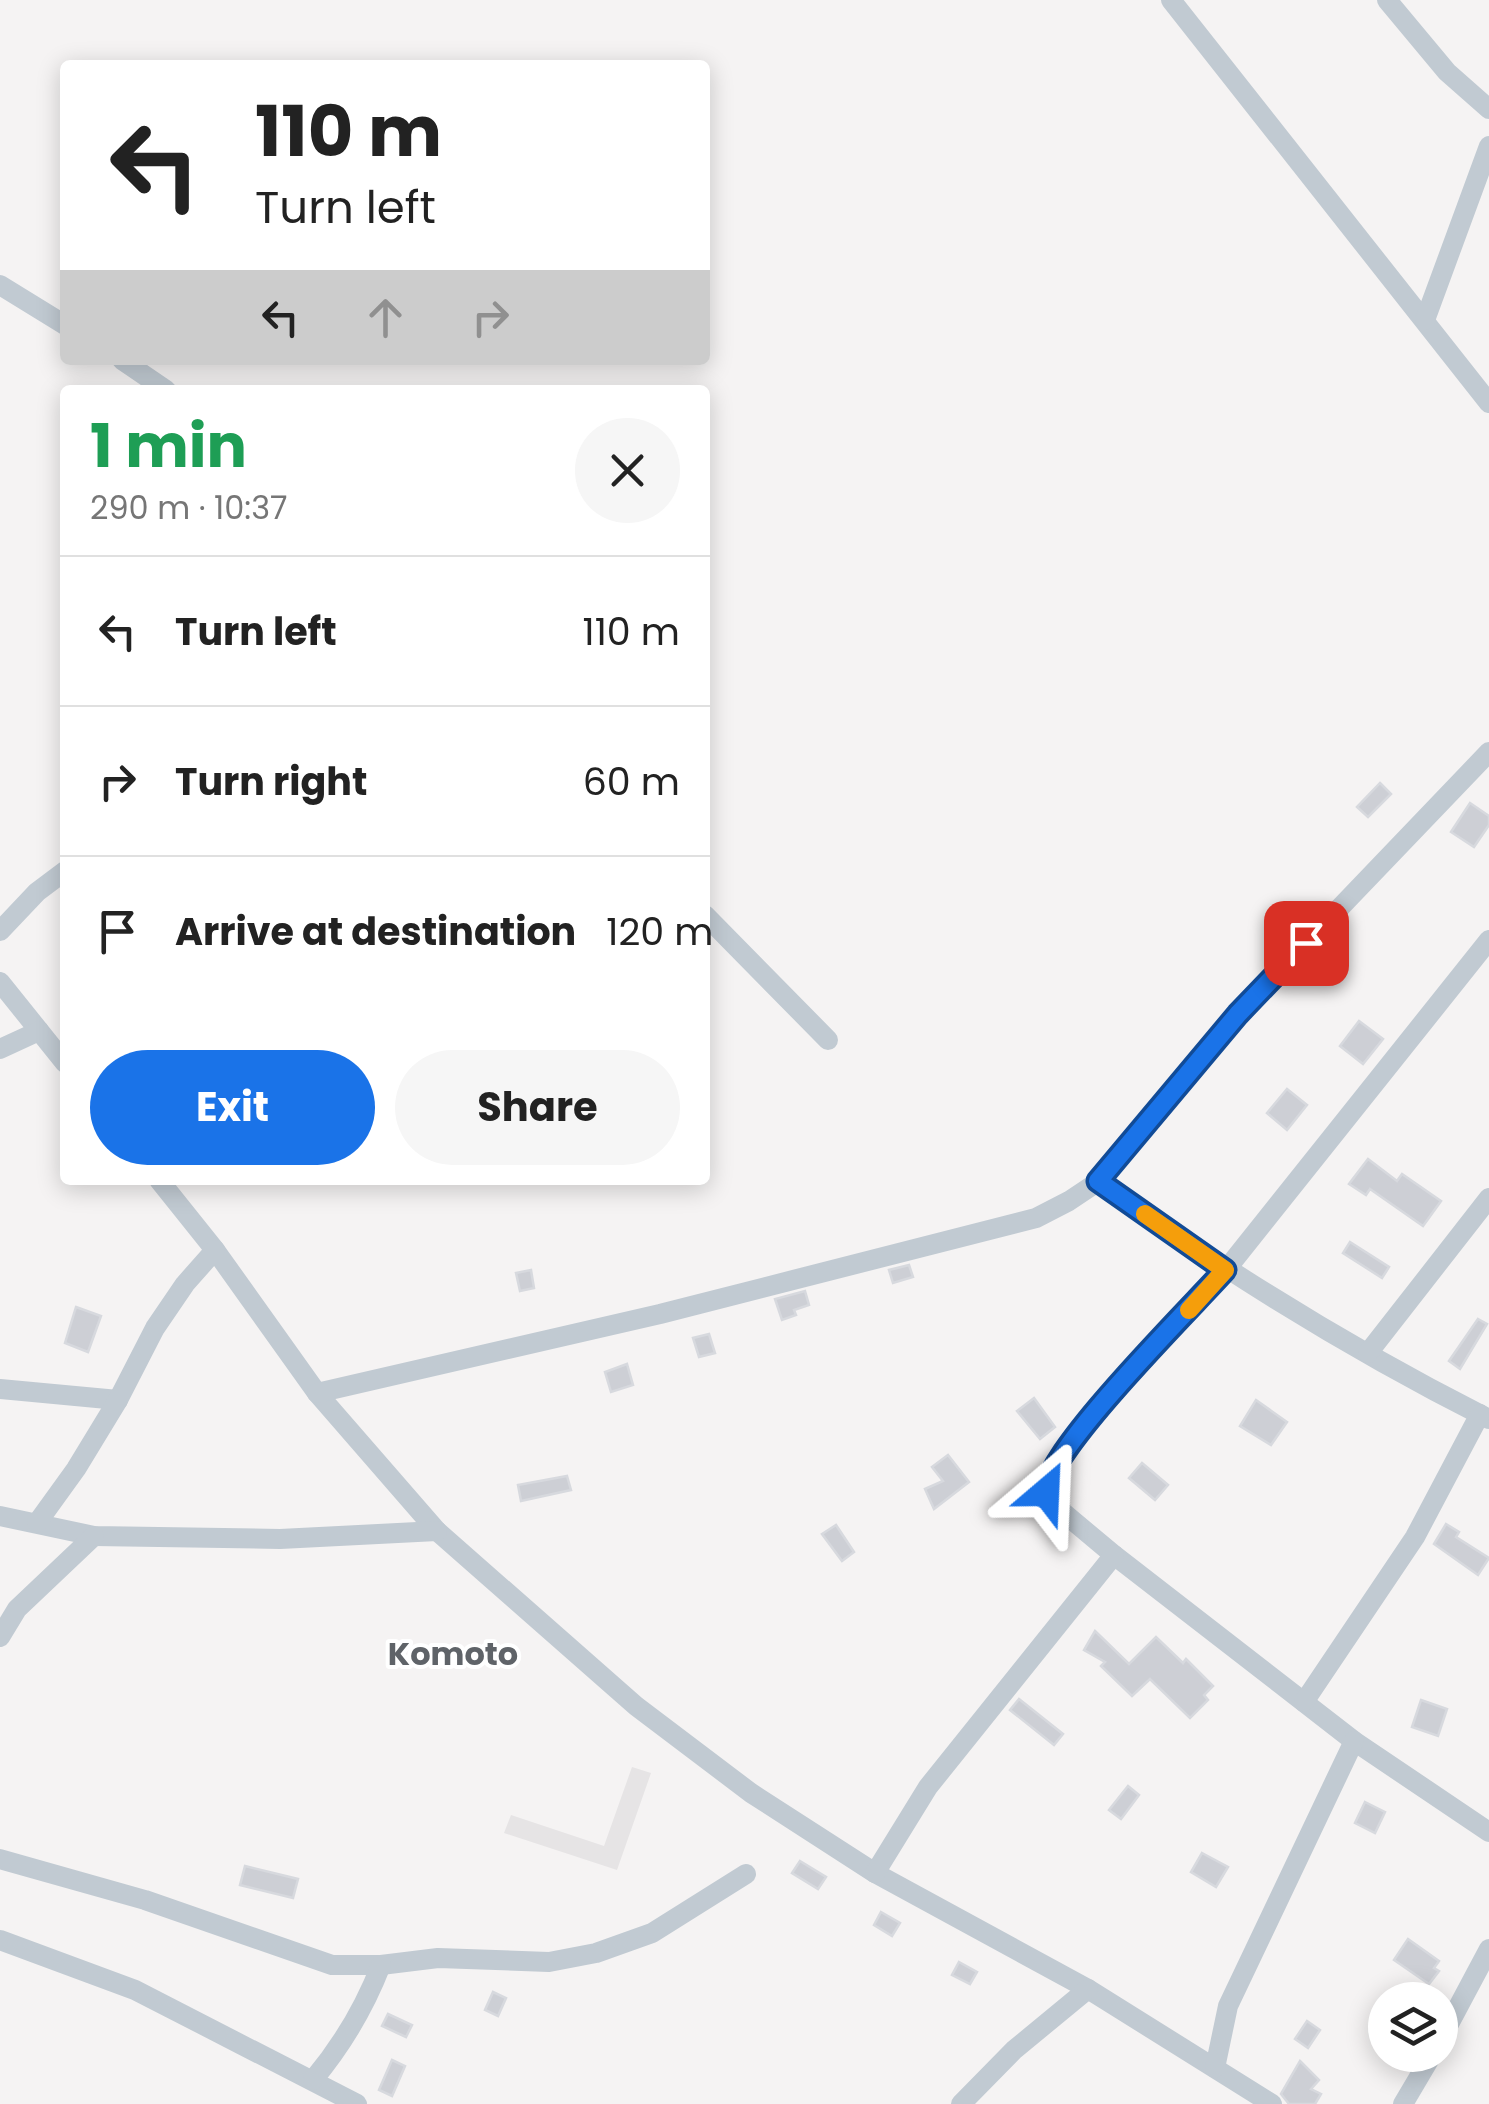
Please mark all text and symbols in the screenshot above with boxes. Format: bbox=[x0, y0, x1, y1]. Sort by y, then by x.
text: 110 m bbox=[255, 82, 442, 181]
icon: left bbox=[90, 100, 220, 230]
text: Turn left bbox=[255, 176, 436, 239]
icon: left bbox=[253, 290, 308, 345]
icon: ahead bbox=[358, 290, 413, 345]
icon: right bbox=[463, 290, 518, 345]
text: 1 min bbox=[90, 404, 247, 488]
button: close bbox=[575, 418, 680, 523]
text: 290 m · 10:37 bbox=[90, 485, 288, 530]
icon: left bbox=[90, 604, 145, 659]
text: Turn left bbox=[175, 605, 337, 658]
text: 110 m bbox=[583, 605, 680, 658]
icon: right bbox=[90, 754, 145, 809]
text: Turn right bbox=[175, 755, 367, 808]
text: 60 m bbox=[583, 755, 680, 808]
pin bbox=[1264, 901, 1349, 986]
icon: arrive bbox=[90, 904, 145, 959]
text: Arrive at destination bbox=[175, 905, 576, 958]
text: 120 m bbox=[606, 905, 713, 958]
icon: arrive bbox=[1279, 916, 1334, 971]
button: Exit bbox=[90, 1050, 375, 1165]
button: Share bbox=[395, 1050, 680, 1165]
position arrow bbox=[994, 1440, 1098, 1544]
district label: Komoto bbox=[388, 1631, 518, 1676]
map controls bbox=[1368, 1982, 1458, 2072]
button: layers bbox=[1368, 1982, 1458, 2072]

